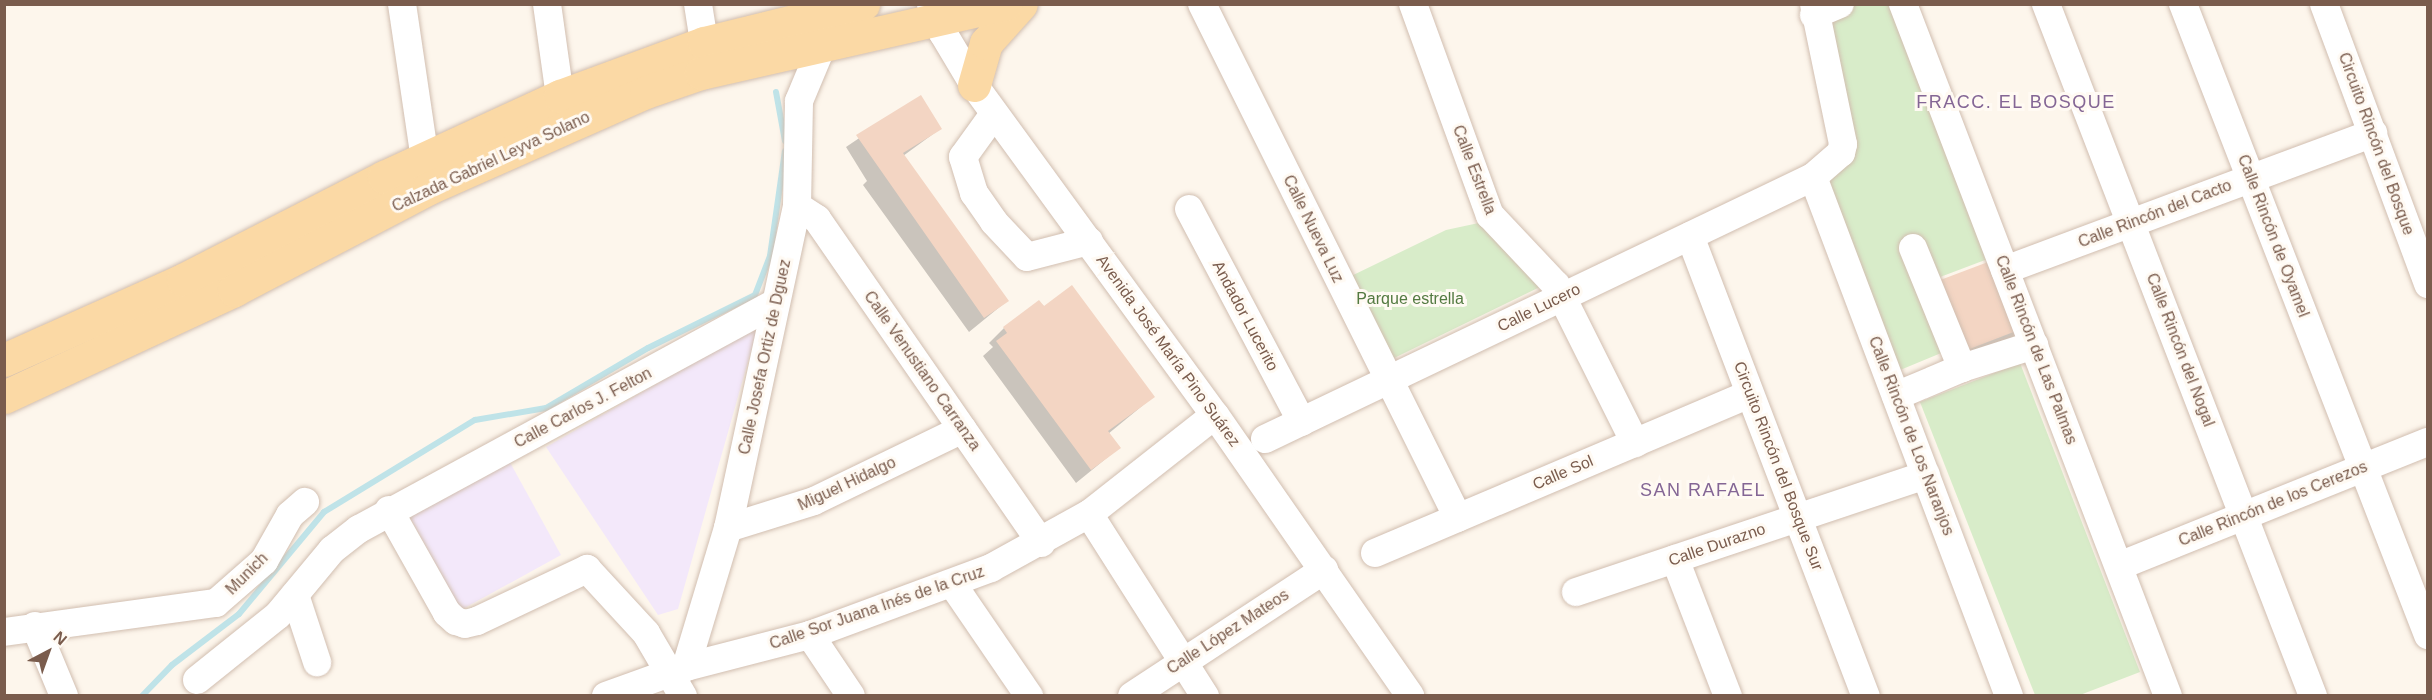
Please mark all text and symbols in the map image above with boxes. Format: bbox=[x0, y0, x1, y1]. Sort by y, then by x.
street label: Circuito Rincón del Bosque bbox=[2334, 50, 2418, 238]
district label: FRACC. EL BOSQUE bbox=[1916, 91, 2116, 113]
street label: Calzada Gabriel Leyva Solano bbox=[389, 108, 593, 216]
street label: Calle Estrella bbox=[1448, 123, 1500, 217]
street label: Calle Rincón de Oyamel bbox=[2233, 152, 2313, 320]
street label: Calle Nueva Luz bbox=[1279, 172, 1347, 286]
street label: Calle Rincón del Cacto bbox=[2076, 176, 2234, 252]
street label: Avenida José María Pino Suárez bbox=[1092, 251, 1244, 451]
street label: Calle Rincón de Las Palmas bbox=[1991, 253, 2081, 447]
street label: Calle Josefa Ortiz de Dguez bbox=[735, 258, 795, 456]
street label: Andador Lucerito bbox=[1208, 258, 1282, 374]
street label: Calle Rincón del Nogal bbox=[2142, 271, 2218, 429]
street label: Calle Lucero bbox=[1494, 280, 1584, 336]
street label: Calle Venustiano Carranza bbox=[860, 288, 984, 454]
park label: Parque estrella bbox=[1356, 289, 1464, 309]
street label: Calle Rincón de Los Naranjos bbox=[1864, 334, 1958, 538]
street label: Circuito Rincón del Bosque Sur bbox=[1729, 359, 1827, 573]
street label: Calle Carlos J. Felton bbox=[511, 364, 655, 452]
street label: Calle Sol bbox=[1530, 452, 1596, 494]
street label: Miguel Hidalgo bbox=[795, 453, 899, 515]
street label: Calle Rincón de los Cerezos bbox=[2176, 457, 2370, 551]
district label: SAN RAFAEL bbox=[1640, 479, 1766, 501]
street label: Calle Durazno bbox=[1666, 519, 1768, 571]
street label: Munich bbox=[222, 549, 272, 599]
street label: Calle Sor Juana Inés de la Cruz bbox=[767, 562, 987, 654]
street label: Calle López Mateos bbox=[1163, 585, 1293, 679]
north arrow bbox=[18, 622, 78, 682]
text: N bbox=[50, 628, 70, 648]

